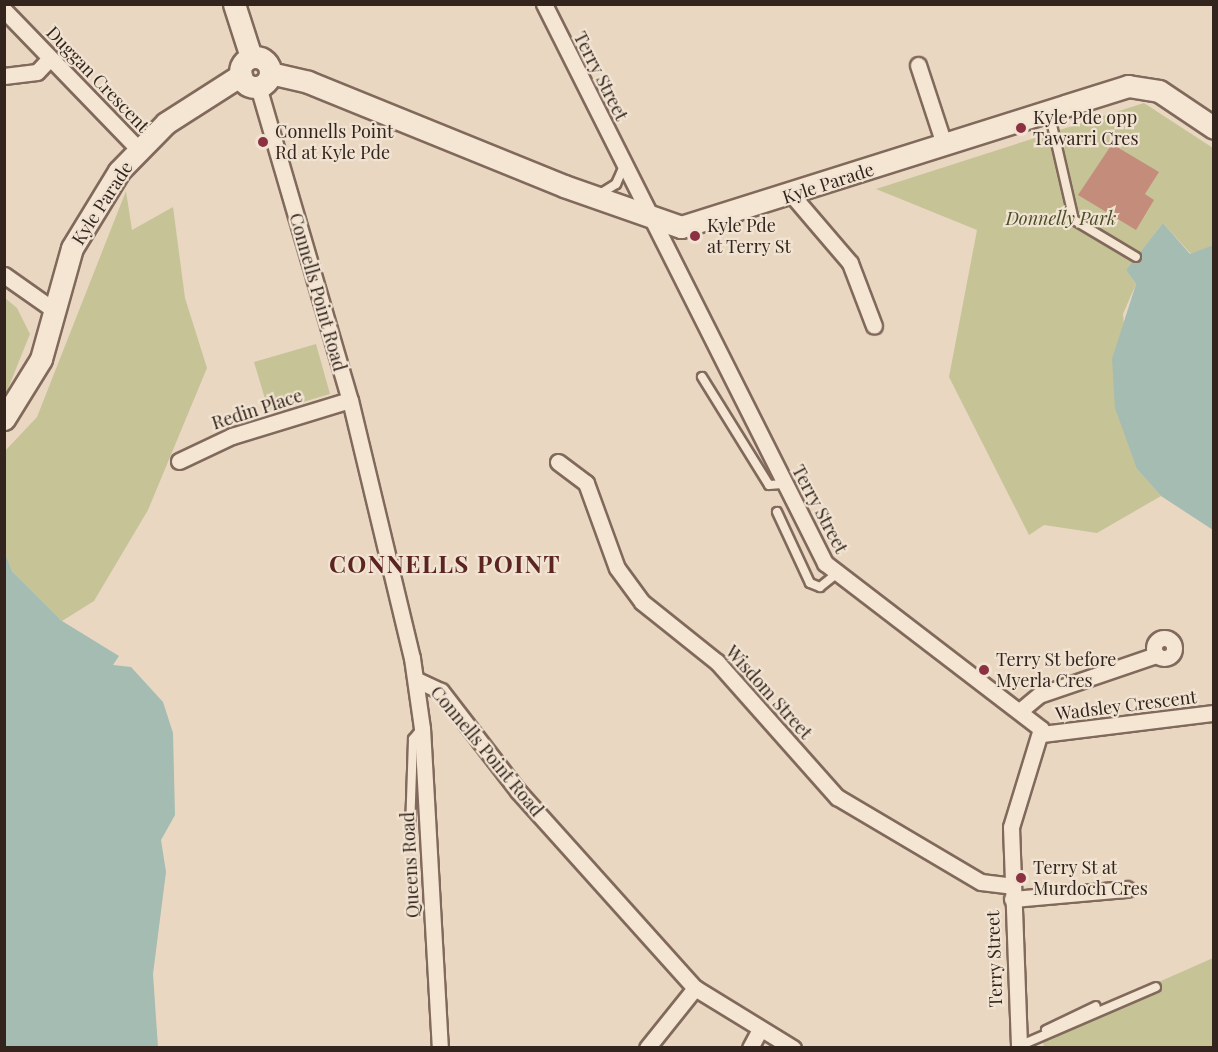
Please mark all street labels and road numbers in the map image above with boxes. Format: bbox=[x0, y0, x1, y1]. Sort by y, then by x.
street label: Duggan Crescent bbox=[42, 22, 154, 136]
street label: Terry Street bbox=[569, 28, 633, 124]
street label: Kyle Parade bbox=[67, 157, 137, 249]
street label: Kyle Parade bbox=[780, 158, 876, 208]
street label: Connells Point Road bbox=[285, 210, 351, 374]
street label: Redin Place bbox=[209, 384, 305, 434]
street label: Terry Street bbox=[788, 461, 852, 557]
street label: Wisdom Street bbox=[721, 641, 817, 743]
street label: Connells Point Road bbox=[426, 681, 548, 821]
street label: Wadsley Crescent bbox=[1054, 686, 1198, 724]
street label: Queens Road bbox=[396, 811, 424, 919]
street label: Terry Street bbox=[982, 910, 1006, 1008]

